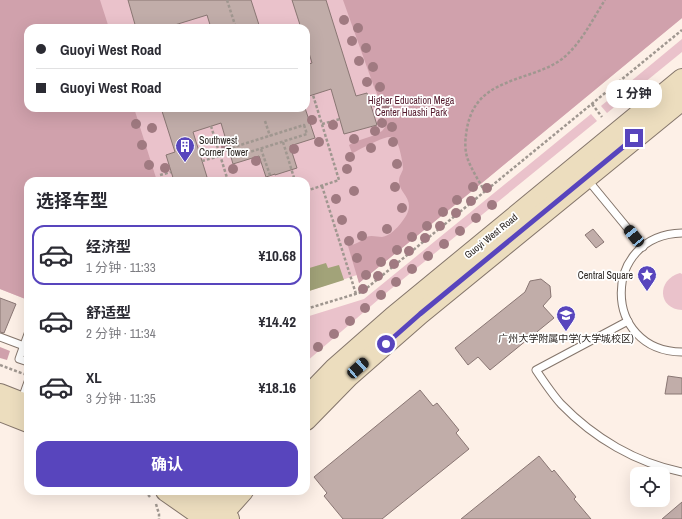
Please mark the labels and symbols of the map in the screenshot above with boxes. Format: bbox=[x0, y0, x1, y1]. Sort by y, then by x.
callout: 1 分钟 bbox=[606, 80, 662, 108]
park label: Higher Education Mega Center Huashi Park bbox=[368, 94, 455, 119]
route end bbox=[625, 129, 643, 147]
place label: Southwest Corner Tower bbox=[199, 134, 248, 159]
building icon: Southwest Corner Tower bbox=[174, 135, 196, 163]
street label: Guoyi West Road bbox=[462, 211, 520, 261]
car bbox=[622, 223, 646, 249]
place icon: Central Square bbox=[636, 264, 658, 292]
place label: Central Square bbox=[578, 269, 633, 282]
school or university icon: 广州大学附属中学(大学城校区) bbox=[555, 304, 577, 332]
place label: 广州大学附属中学(大学城校区) bbox=[498, 332, 634, 345]
route start bbox=[377, 335, 395, 353]
car bbox=[345, 356, 371, 380]

